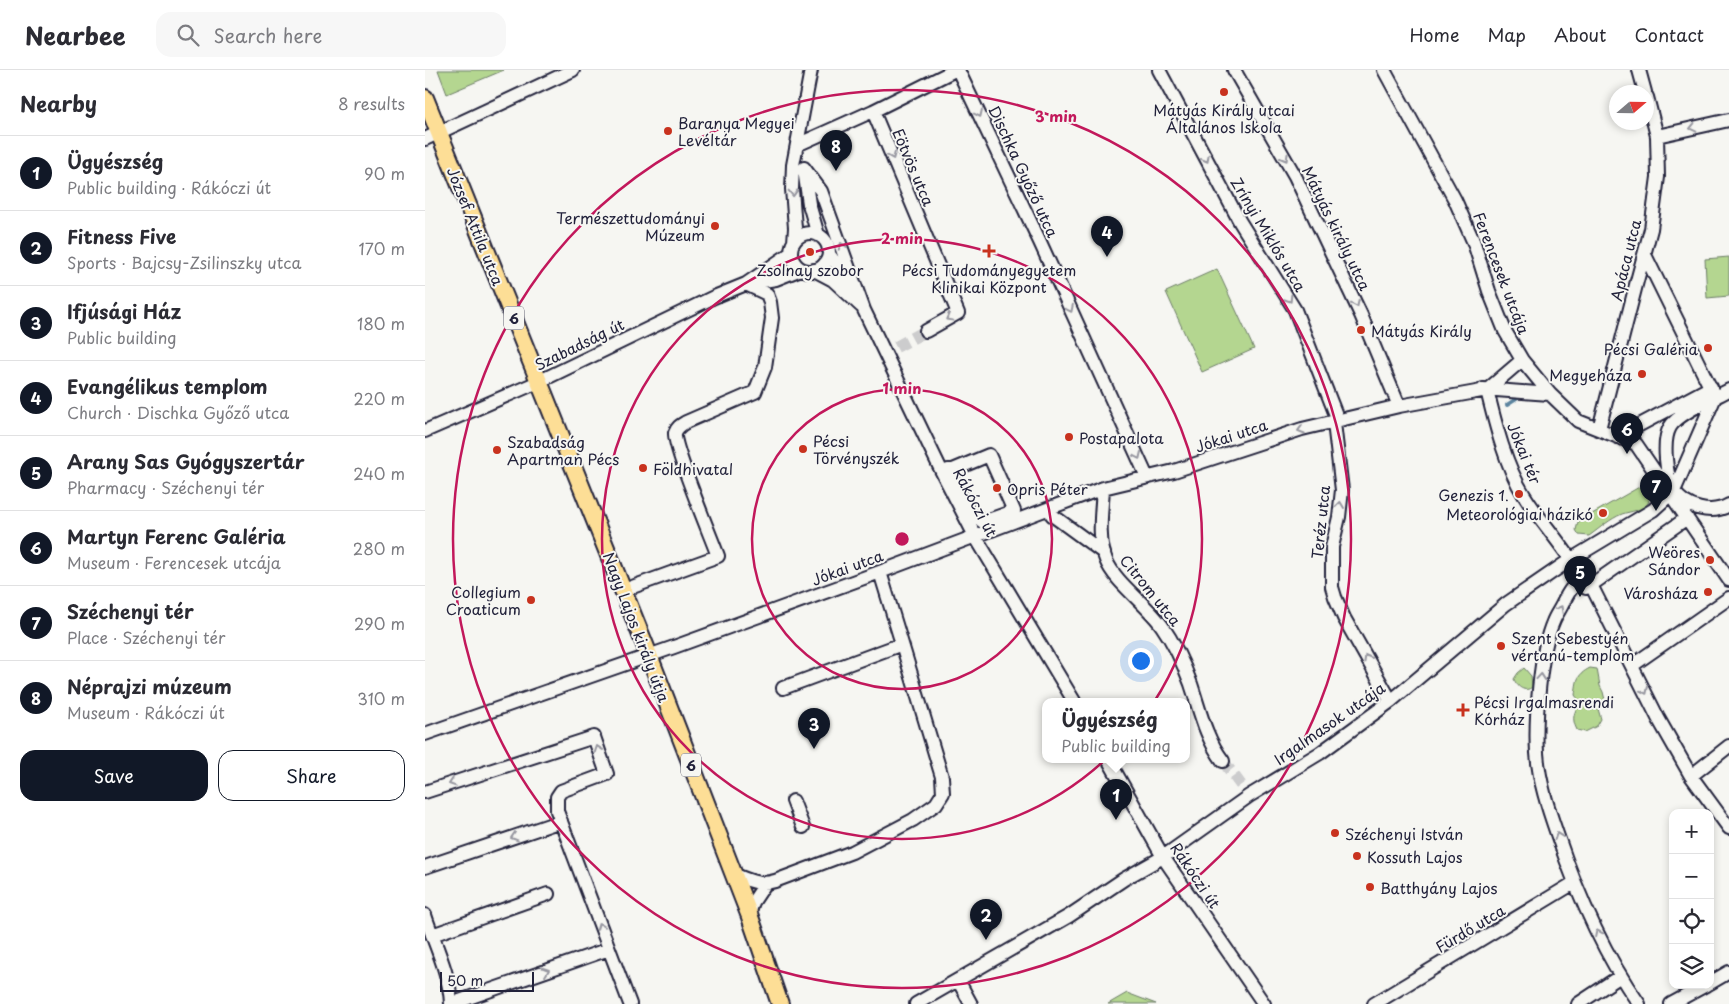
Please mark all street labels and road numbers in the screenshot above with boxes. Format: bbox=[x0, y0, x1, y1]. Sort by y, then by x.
street label: Dischka Győző utca bbox=[983, 101, 1065, 241]
street label: Eötvös utca bbox=[887, 125, 941, 210]
street label: Mátyás király utca bbox=[1297, 162, 1377, 295]
street label: József Attila utca bbox=[442, 163, 510, 289]
street label: Zrínyi Miklós utca bbox=[1226, 172, 1313, 296]
street label: Ferencesek utcája bbox=[1468, 209, 1536, 338]
street label: Apáca utca bbox=[1604, 216, 1646, 303]
road number: 6 bbox=[504, 307, 524, 330]
street label: Szabadság út bbox=[530, 312, 628, 376]
street label: Jókai utca bbox=[1192, 412, 1271, 457]
street label: Jókai tér bbox=[1502, 419, 1548, 487]
street label: Rákóczi út bbox=[948, 463, 1004, 541]
street label: Teréz utca bbox=[1305, 483, 1335, 560]
street label: Jókai utca bbox=[808, 543, 887, 591]
street label: Nagy Lajos király útja bbox=[598, 549, 676, 706]
street label: Citrom utca bbox=[1115, 549, 1187, 631]
street label: Irgalmasok utcája bbox=[1269, 676, 1390, 770]
road number: 6 bbox=[681, 754, 701, 776]
street label: Rákóczi út bbox=[1165, 837, 1227, 913]
street label: Fürdő utca bbox=[1431, 898, 1510, 958]

